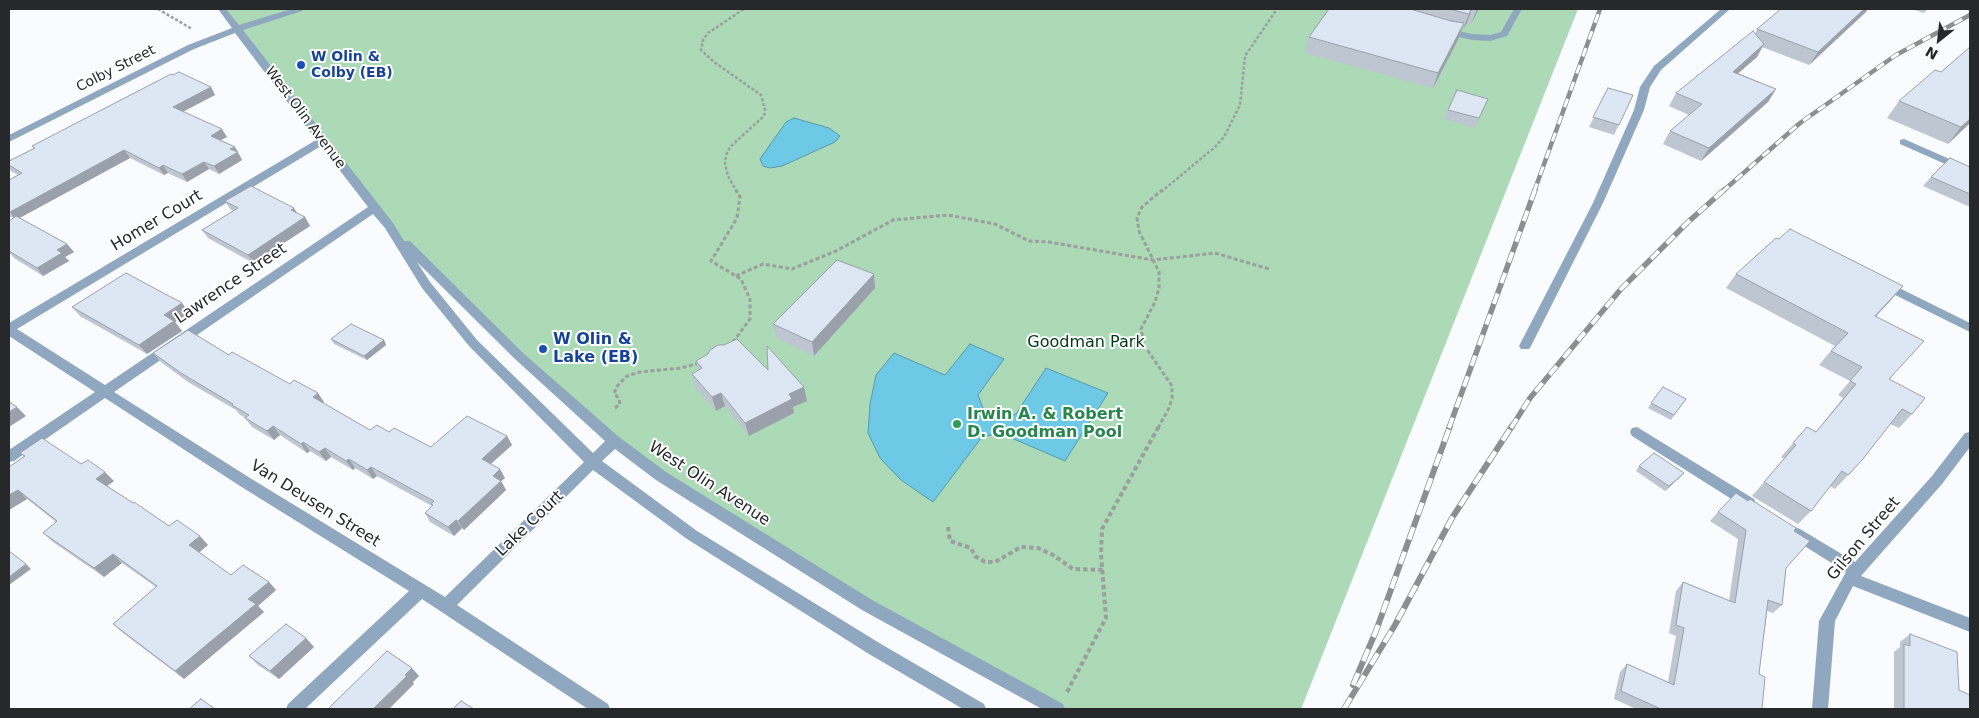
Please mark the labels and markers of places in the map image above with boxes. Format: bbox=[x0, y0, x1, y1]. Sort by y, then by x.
place label: W Olin & Colby (EB) bbox=[311, 49, 393, 82]
marker: W Olin & Colby (EB) bbox=[295, 59, 307, 71]
place label: W Olin & Lake (EB) bbox=[553, 330, 638, 368]
marker: W Olin & Lake (EB) bbox=[537, 343, 549, 355]
place label: Irwin A. & Robert D. Goodman Pool bbox=[967, 405, 1123, 443]
marker: Irwin A. & Robert D. Goodman Pool bbox=[951, 418, 963, 430]

